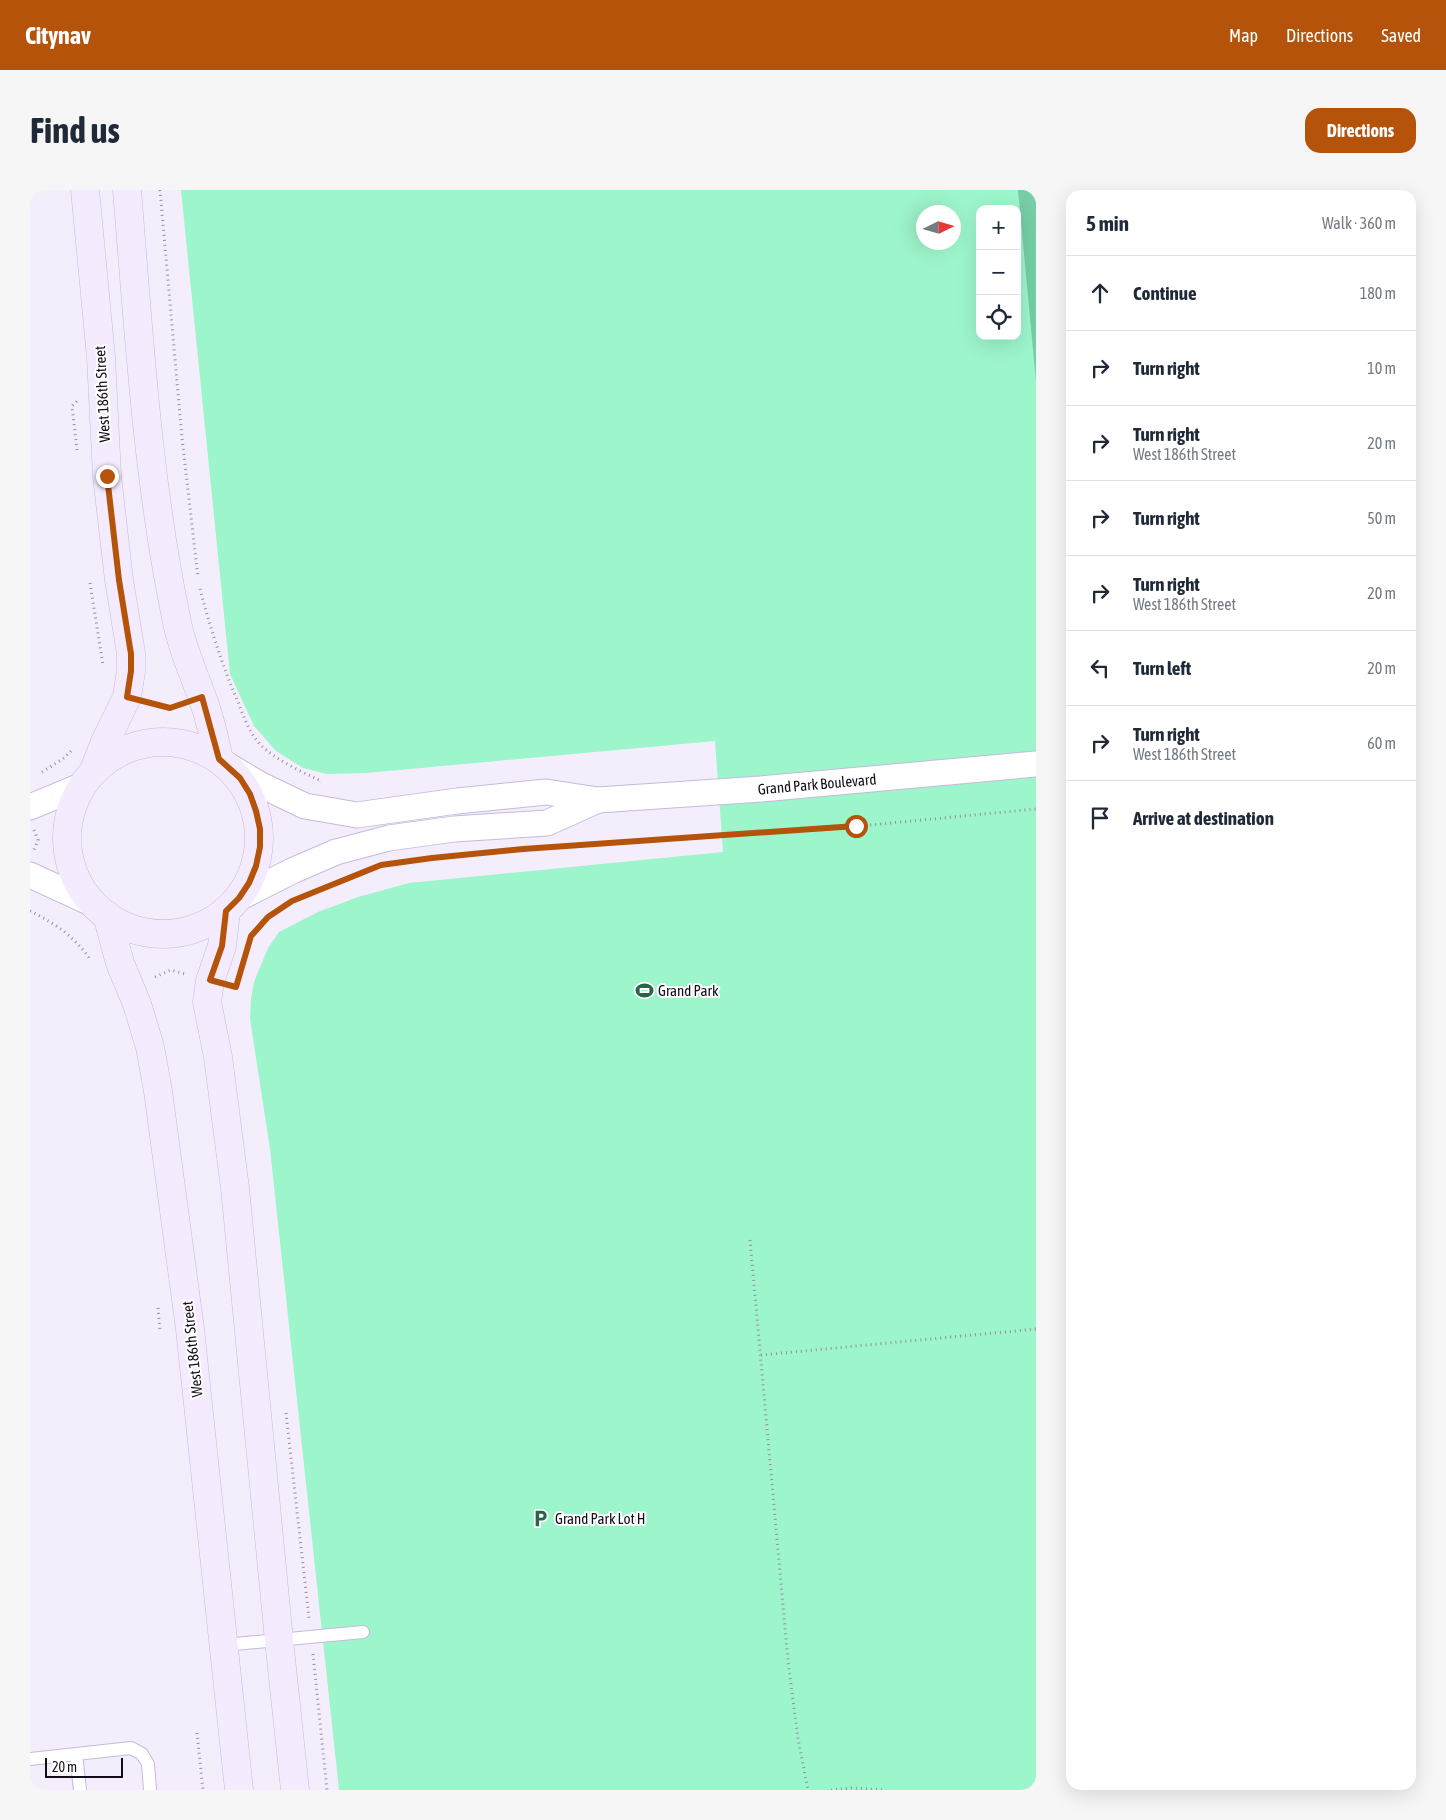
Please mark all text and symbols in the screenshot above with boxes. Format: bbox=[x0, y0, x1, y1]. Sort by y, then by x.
text: Citynav bbox=[25, 22, 91, 49]
text: Map bbox=[1229, 25, 1258, 46]
text: Directions bbox=[1286, 25, 1353, 46]
text: Saved bbox=[1381, 25, 1421, 46]
button: Directions bbox=[1305, 108, 1416, 153]
text: Find us bbox=[30, 110, 120, 150]
north arrow bbox=[916, 205, 961, 250]
map controls bbox=[976, 205, 1021, 340]
button: + bbox=[976, 205, 1021, 250]
text: 5 min bbox=[1086, 211, 1129, 235]
text: Walk · 360 m bbox=[1322, 214, 1396, 232]
button: − bbox=[976, 250, 1021, 295]
icon: ahead bbox=[1086, 279, 1114, 307]
text: Continue bbox=[1133, 282, 1197, 304]
text: 180 m bbox=[1360, 284, 1396, 302]
button: locate bbox=[976, 295, 1021, 340]
street label: West 186th Street bbox=[91, 345, 113, 443]
icon: right bbox=[1086, 354, 1114, 382]
text: Turn right bbox=[1133, 357, 1200, 379]
text: 10 m bbox=[1367, 359, 1396, 377]
text: Turn right bbox=[1133, 423, 1200, 445]
icon: right bbox=[1086, 429, 1114, 457]
text: 20 m bbox=[1367, 434, 1396, 452]
text: West 186th Street bbox=[1133, 445, 1236, 463]
route end bbox=[96, 465, 119, 488]
icon: right bbox=[1086, 504, 1114, 532]
text: Turn right bbox=[1133, 507, 1200, 529]
text: 50 m bbox=[1367, 509, 1396, 527]
text: Turn right bbox=[1133, 573, 1200, 595]
icon: right bbox=[1086, 579, 1114, 607]
text: 20 m bbox=[1367, 584, 1396, 602]
text: West 186th Street bbox=[1133, 595, 1236, 613]
icon: left bbox=[1086, 654, 1114, 682]
text: Turn left bbox=[1133, 657, 1191, 679]
text: 20 m bbox=[1367, 659, 1396, 677]
text: Turn right bbox=[1133, 723, 1200, 745]
icon: right bbox=[1086, 729, 1114, 757]
text: 60 m bbox=[1367, 734, 1396, 752]
text: West 186th Street bbox=[1133, 745, 1236, 763]
street label: Grand Park Boulevard bbox=[757, 770, 877, 798]
icon: arrive bbox=[1086, 804, 1114, 832]
text: Arrive at destination bbox=[1133, 807, 1274, 829]
route start bbox=[845, 815, 868, 838]
sports icon: Grand Park bbox=[634, 980, 654, 1000]
place label: Grand Park bbox=[658, 982, 719, 999]
street label: West 186th Street bbox=[178, 1300, 206, 1398]
parking icon: Grand Park Lot H bbox=[531, 1508, 551, 1528]
place label: Grand Park Lot H bbox=[555, 1510, 646, 1527]
scale bar bbox=[45, 1755, 122, 1778]
text: 20 m bbox=[52, 1759, 77, 1775]

